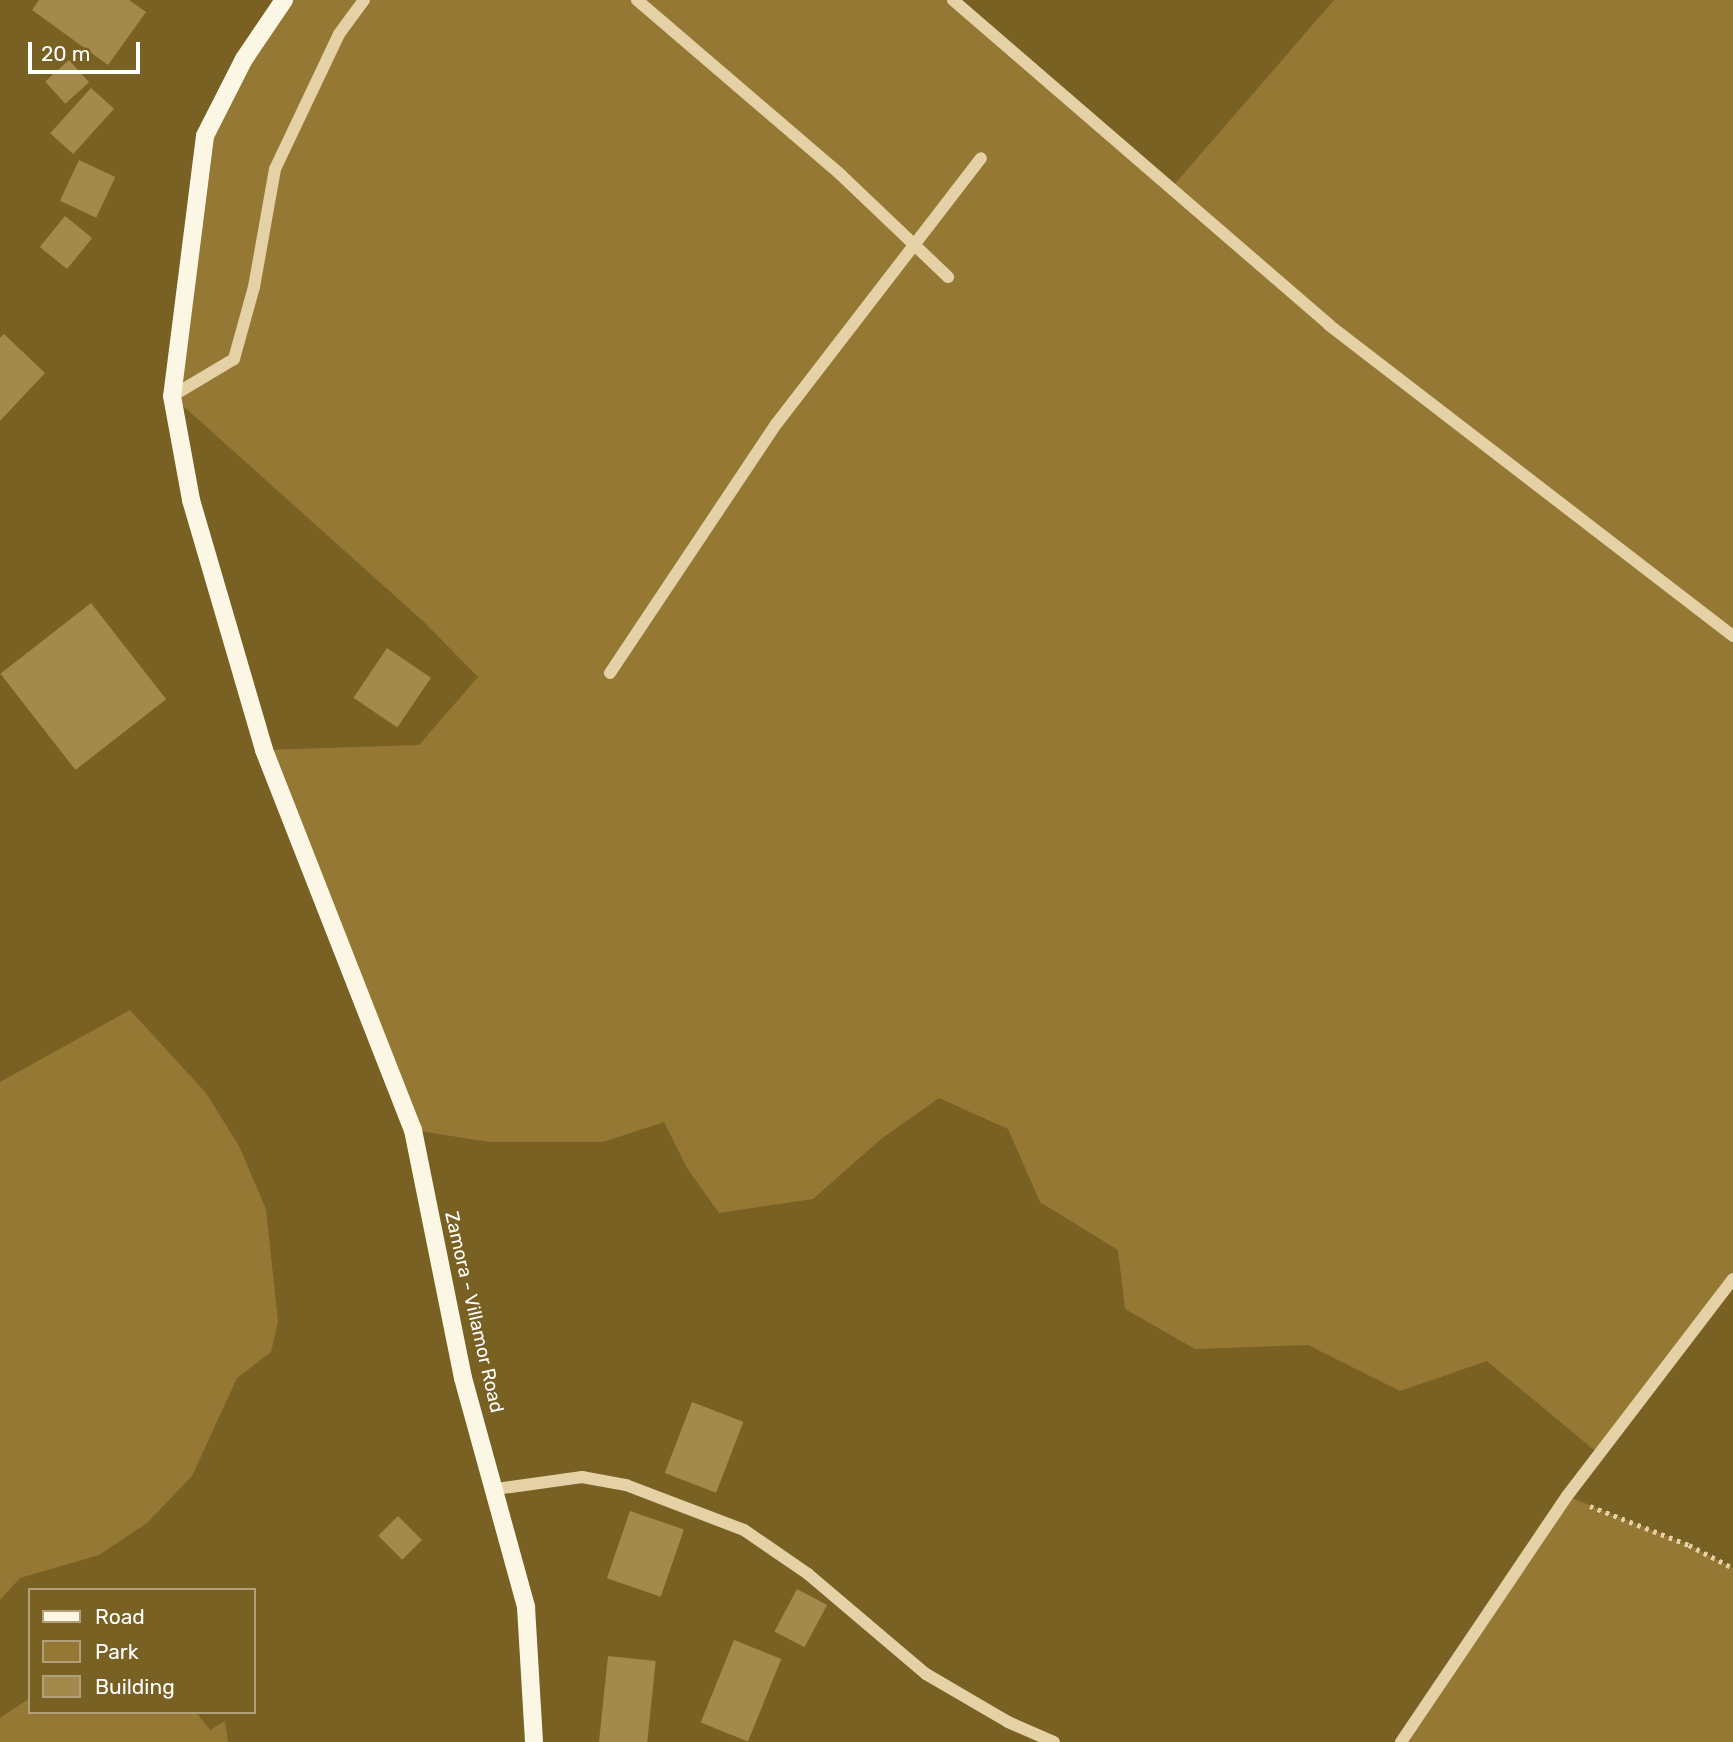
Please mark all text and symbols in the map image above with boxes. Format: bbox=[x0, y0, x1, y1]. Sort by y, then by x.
scale bar bbox=[32, 28, 144, 72]
text: 20 m bbox=[41, 41, 90, 66]
street label: Zamora - Villamor Road bbox=[440, 1209, 508, 1415]
legend bbox=[28, 1588, 256, 1714]
text: Road bbox=[95, 1604, 145, 1629]
text: Park bbox=[95, 1639, 139, 1664]
text: Building bbox=[95, 1674, 175, 1699]

